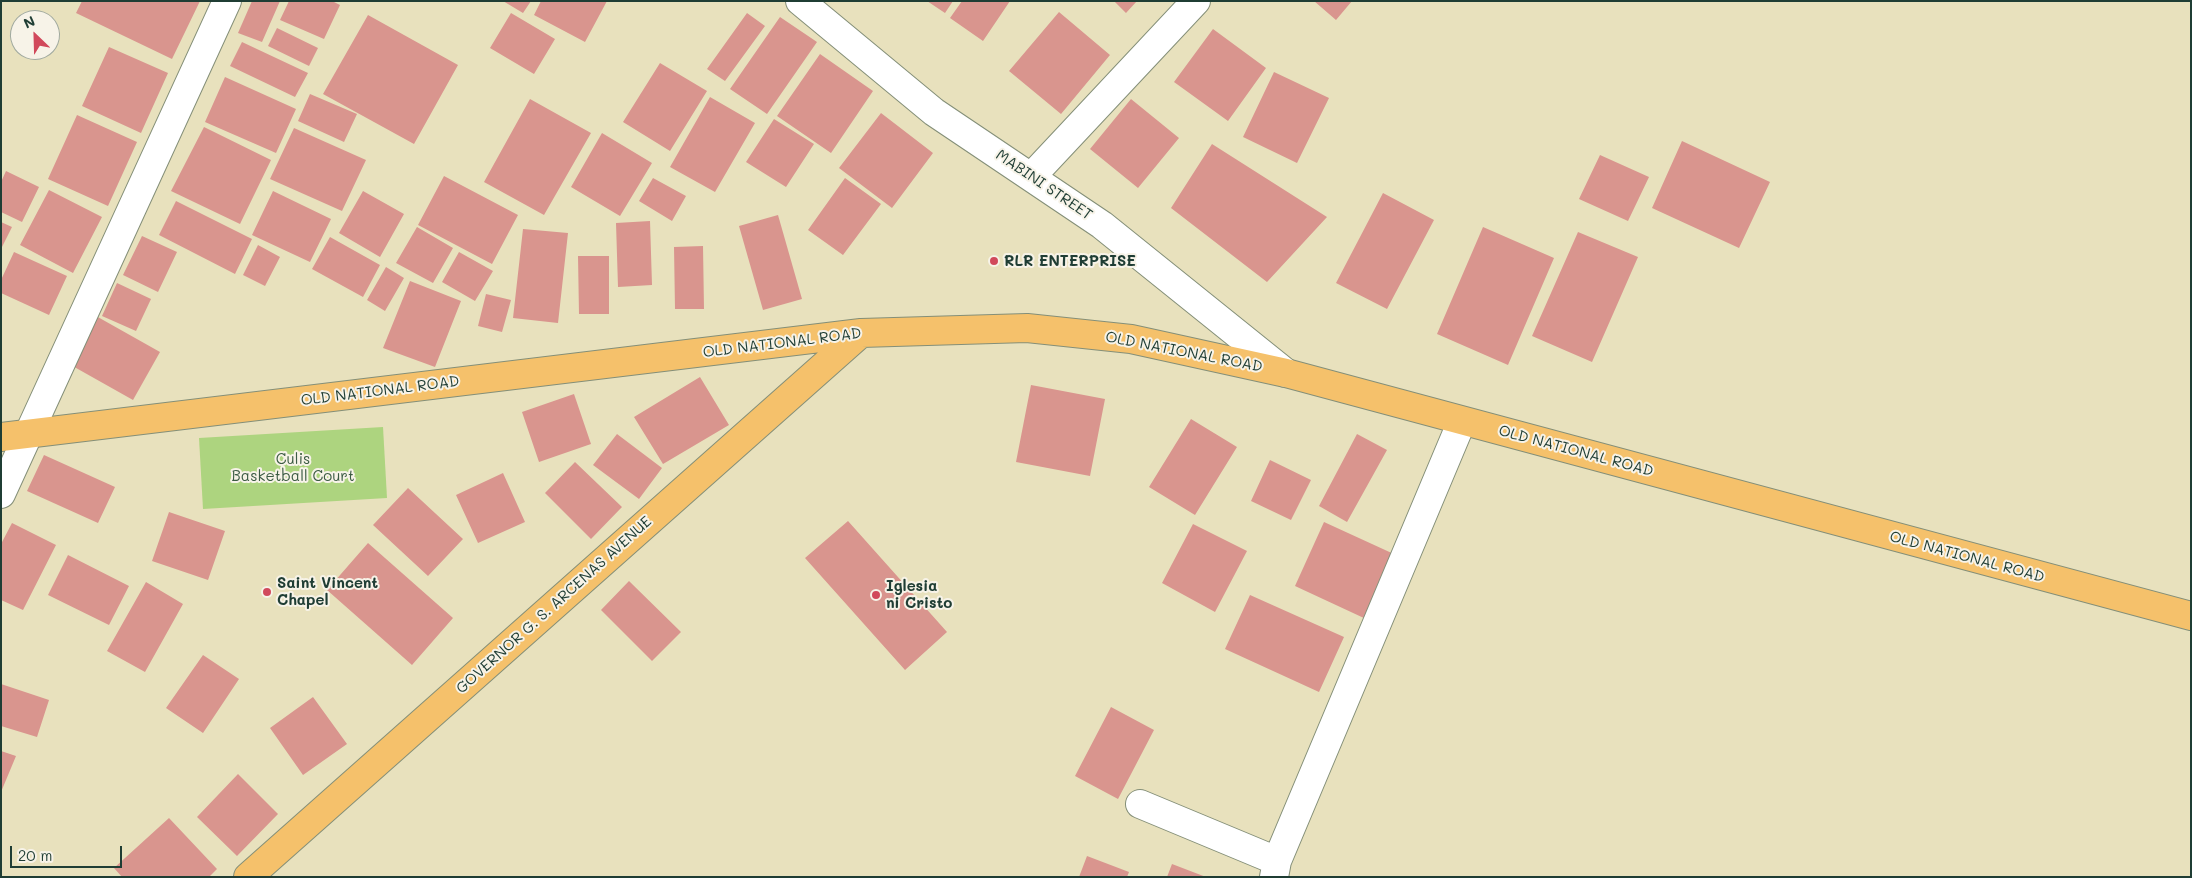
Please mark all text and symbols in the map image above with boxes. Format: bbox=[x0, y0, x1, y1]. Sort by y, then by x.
north arrow bbox=[10, 10, 60, 60]
text: N bbox=[20, 11, 38, 33]
street label: MABINI STREET bbox=[992, 146, 1096, 224]
place label: RLR ENTERPRISE bbox=[1004, 252, 1136, 270]
marker: RLR ENTERPRISE bbox=[988, 255, 1000, 267]
street label: OLD NATIONAL ROAD bbox=[702, 324, 862, 362]
street label: OLD NATIONAL ROAD bbox=[1104, 328, 1264, 376]
street label: OLD NATIONAL ROAD bbox=[300, 372, 460, 410]
street label: OLD NATIONAL ROAD bbox=[1497, 422, 1655, 480]
park label: Culis Basketball Court bbox=[232, 450, 354, 485]
street label: GOVERNOR G. S. ARCENAS AVENUE bbox=[453, 513, 655, 697]
street label: OLD NATIONAL ROAD bbox=[1888, 528, 2046, 586]
place label: Saint Vincent Chapel bbox=[277, 574, 378, 609]
place label: Iglesia ni Cristo bbox=[886, 577, 952, 612]
marker: Saint Vincent Chapel bbox=[261, 586, 273, 598]
marker: Iglesia ni Cristo bbox=[870, 589, 882, 601]
scale bar bbox=[12, 836, 125, 868]
text: 20 m bbox=[18, 845, 52, 865]

